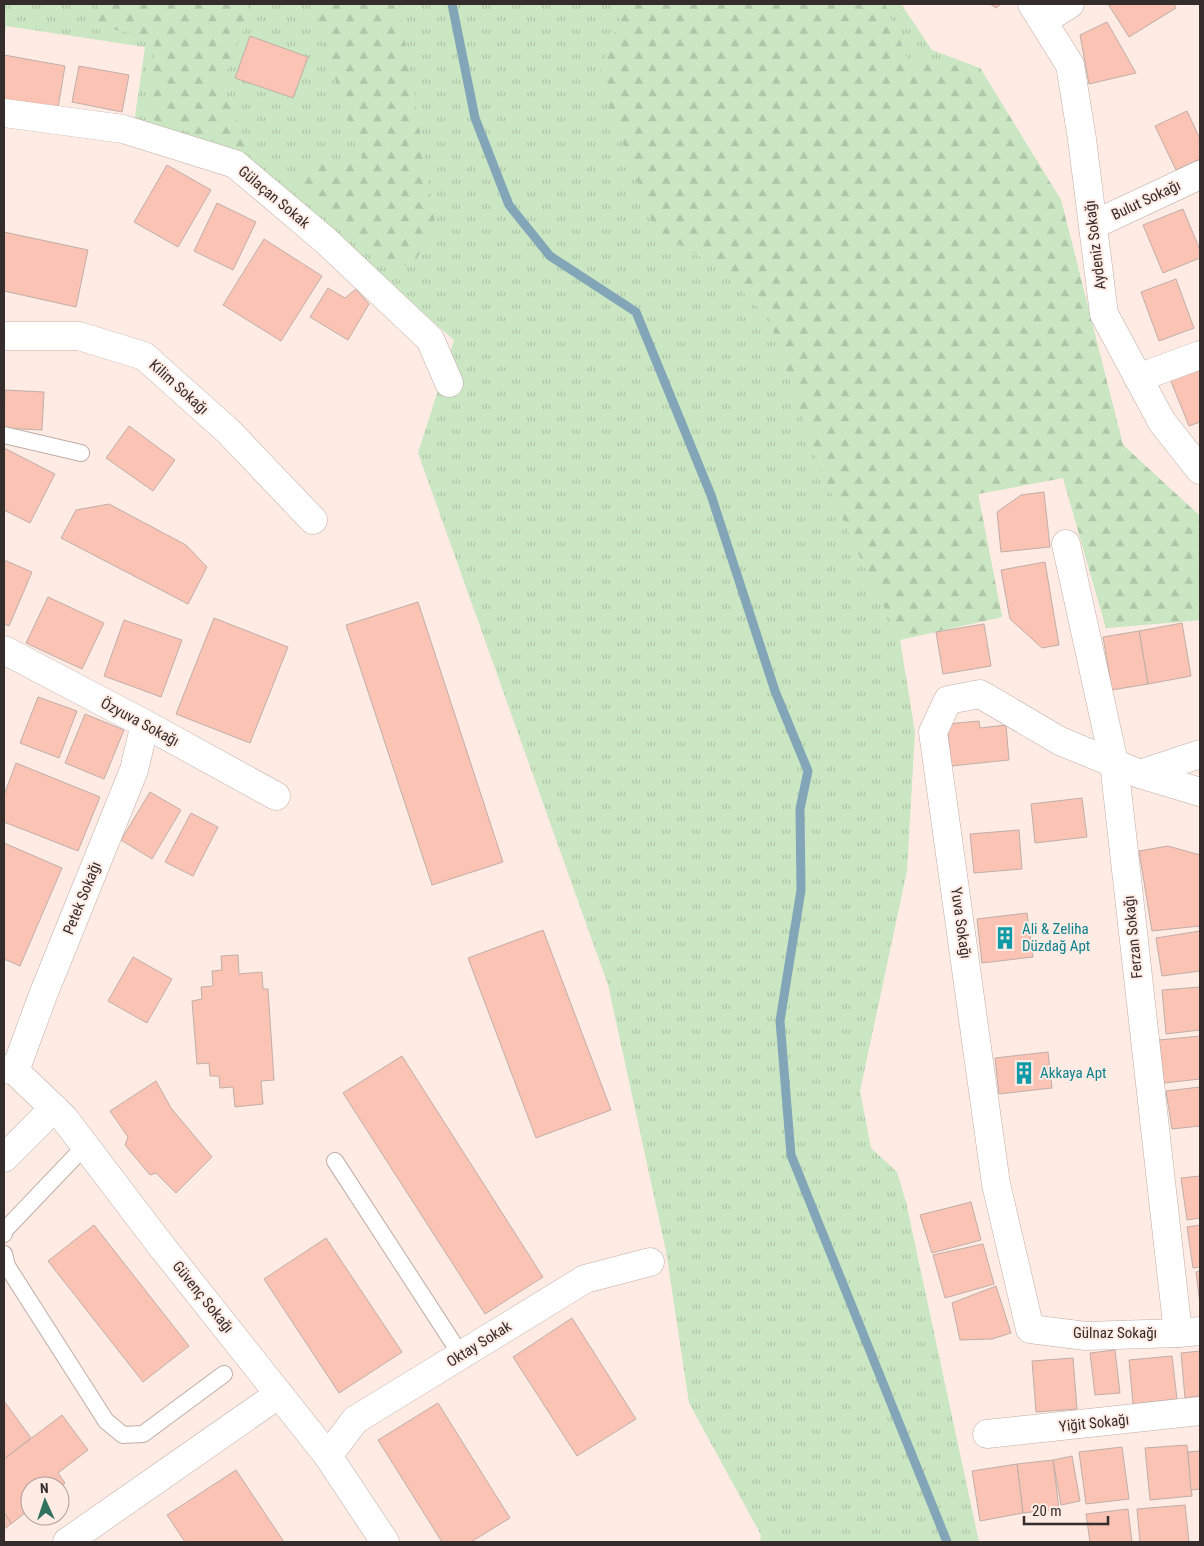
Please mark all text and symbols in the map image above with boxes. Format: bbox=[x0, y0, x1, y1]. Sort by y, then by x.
street label: Gülaçan Sokak bbox=[235, 162, 314, 232]
street label: Bulut Sokağı bbox=[1109, 176, 1183, 224]
street label: Aydeniz Sokağı bbox=[1081, 199, 1109, 291]
street label: Kilim Sokağı bbox=[146, 356, 212, 418]
street label: Özyuva Sokağı bbox=[98, 694, 182, 750]
street label: Petek Sokağı bbox=[59, 859, 105, 937]
street label: Yuva Sokağı bbox=[947, 886, 975, 960]
street label: Ferzan Sokağı bbox=[1120, 895, 1146, 979]
place label: Ali & Zeliha Düzdağ Apt bbox=[1022, 920, 1090, 955]
building icon: Ali & Zeliha Düzdağ Apt bbox=[992, 925, 1018, 951]
building icon: Akkaya Apt bbox=[1011, 1060, 1037, 1086]
place label: Akkaya Apt bbox=[1040, 1064, 1107, 1082]
street label: Güvenç Sokağı bbox=[169, 1257, 237, 1337]
street label: Oktay Sokak bbox=[443, 1317, 515, 1371]
street label: Gülnaz Sokağı bbox=[1073, 1324, 1157, 1342]
street label: Yiğit Sokağı bbox=[1058, 1410, 1130, 1436]
north arrow bbox=[20, 1476, 70, 1526]
text: N bbox=[40, 1480, 49, 1496]
scale bar bbox=[1024, 1494, 1108, 1526]
text: 20 m bbox=[1032, 1502, 1062, 1520]

